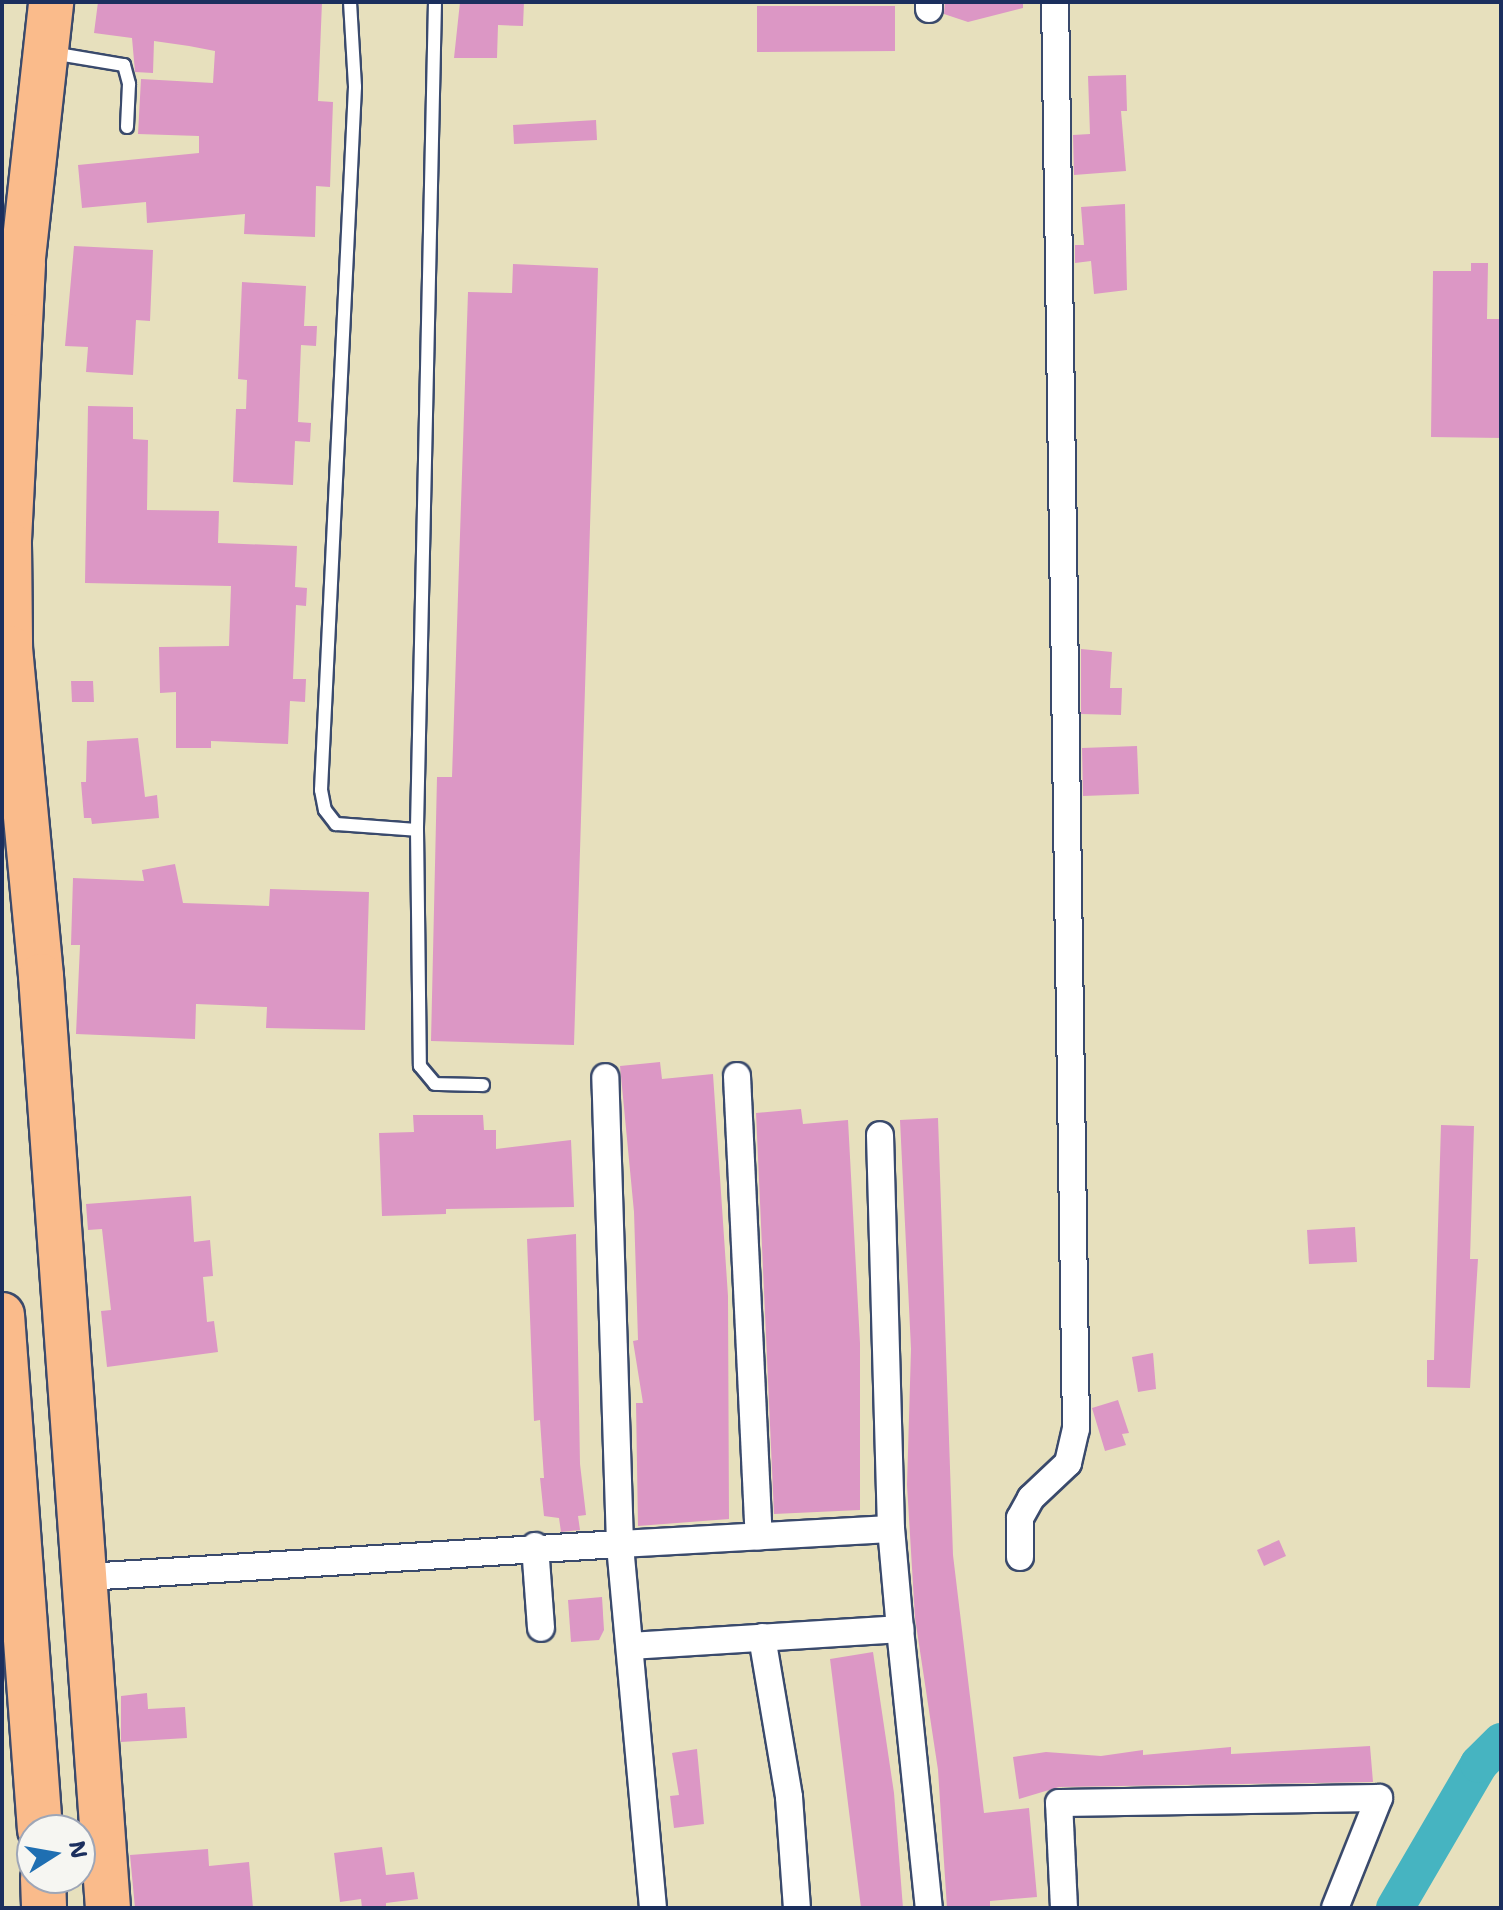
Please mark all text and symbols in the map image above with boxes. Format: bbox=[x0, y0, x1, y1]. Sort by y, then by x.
north arrow bbox=[16, 1814, 96, 1894]
text: N bbox=[62, 1838, 94, 1861]

